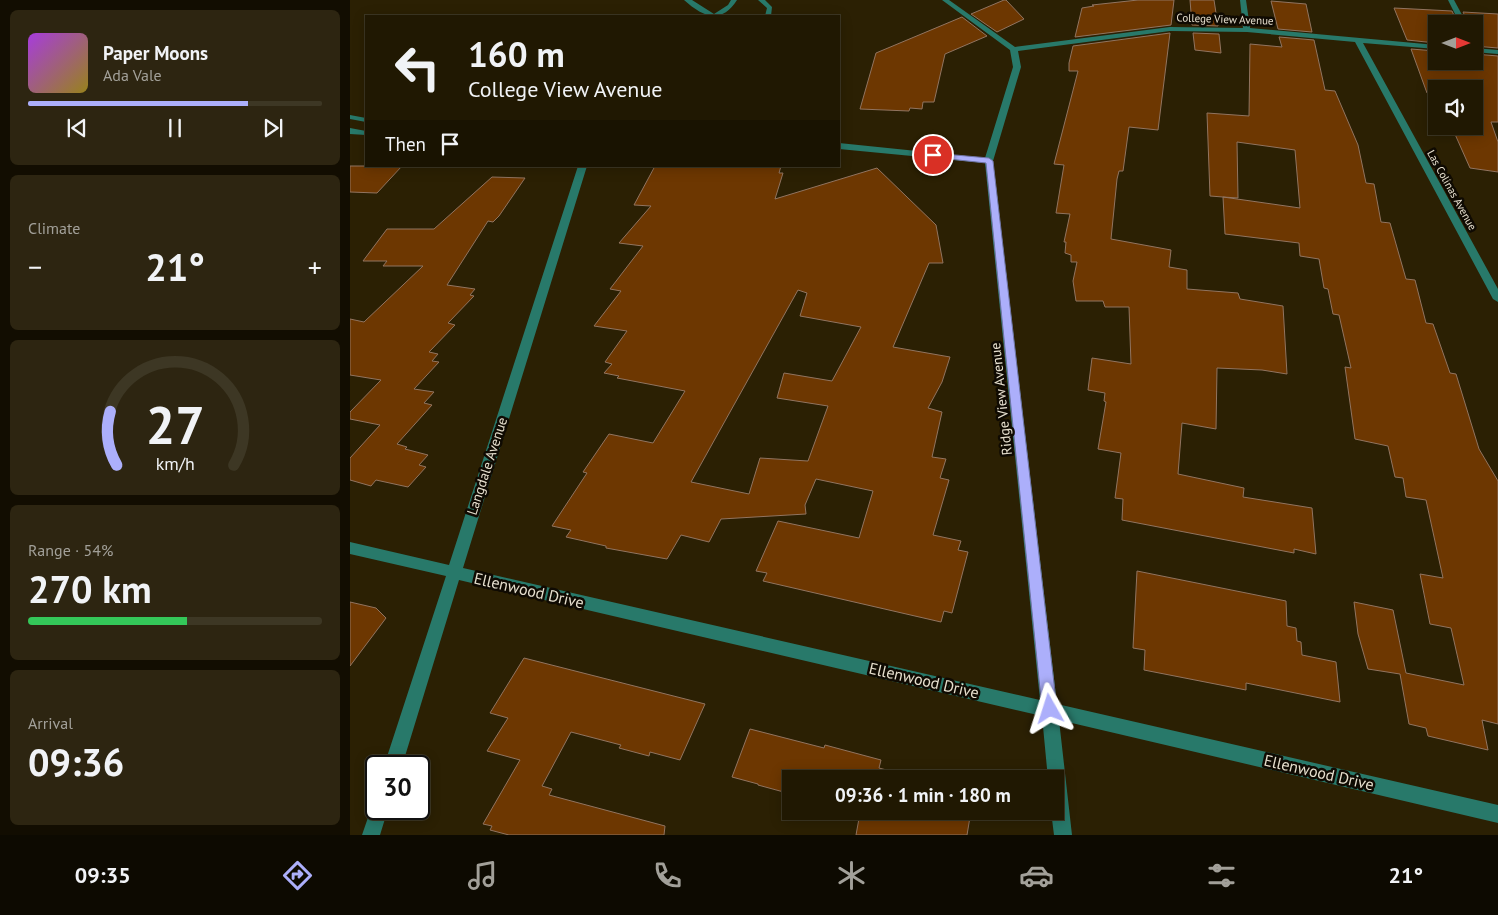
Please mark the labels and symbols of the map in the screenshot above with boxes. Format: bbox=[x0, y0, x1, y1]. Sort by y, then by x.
street label: College View Avenue bbox=[1176, 10, 1274, 28]
north arrow bbox=[1428, 15, 1482, 70]
pin bbox=[912, 134, 954, 176]
street label: Las Colinas Avenue bbox=[1424, 147, 1480, 233]
street label: Ridge View Avenue bbox=[986, 342, 1016, 456]
street label: Langdale Avenue bbox=[463, 415, 511, 517]
street label: Ellenwood Drive bbox=[472, 568, 586, 612]
street label: Ellenwood Drive bbox=[867, 658, 981, 702]
position arrow bbox=[1023, 682, 1075, 734]
street label: Ellenwood Drive bbox=[1262, 750, 1376, 794]
speed limit sign: 30 bbox=[365, 755, 430, 820]

